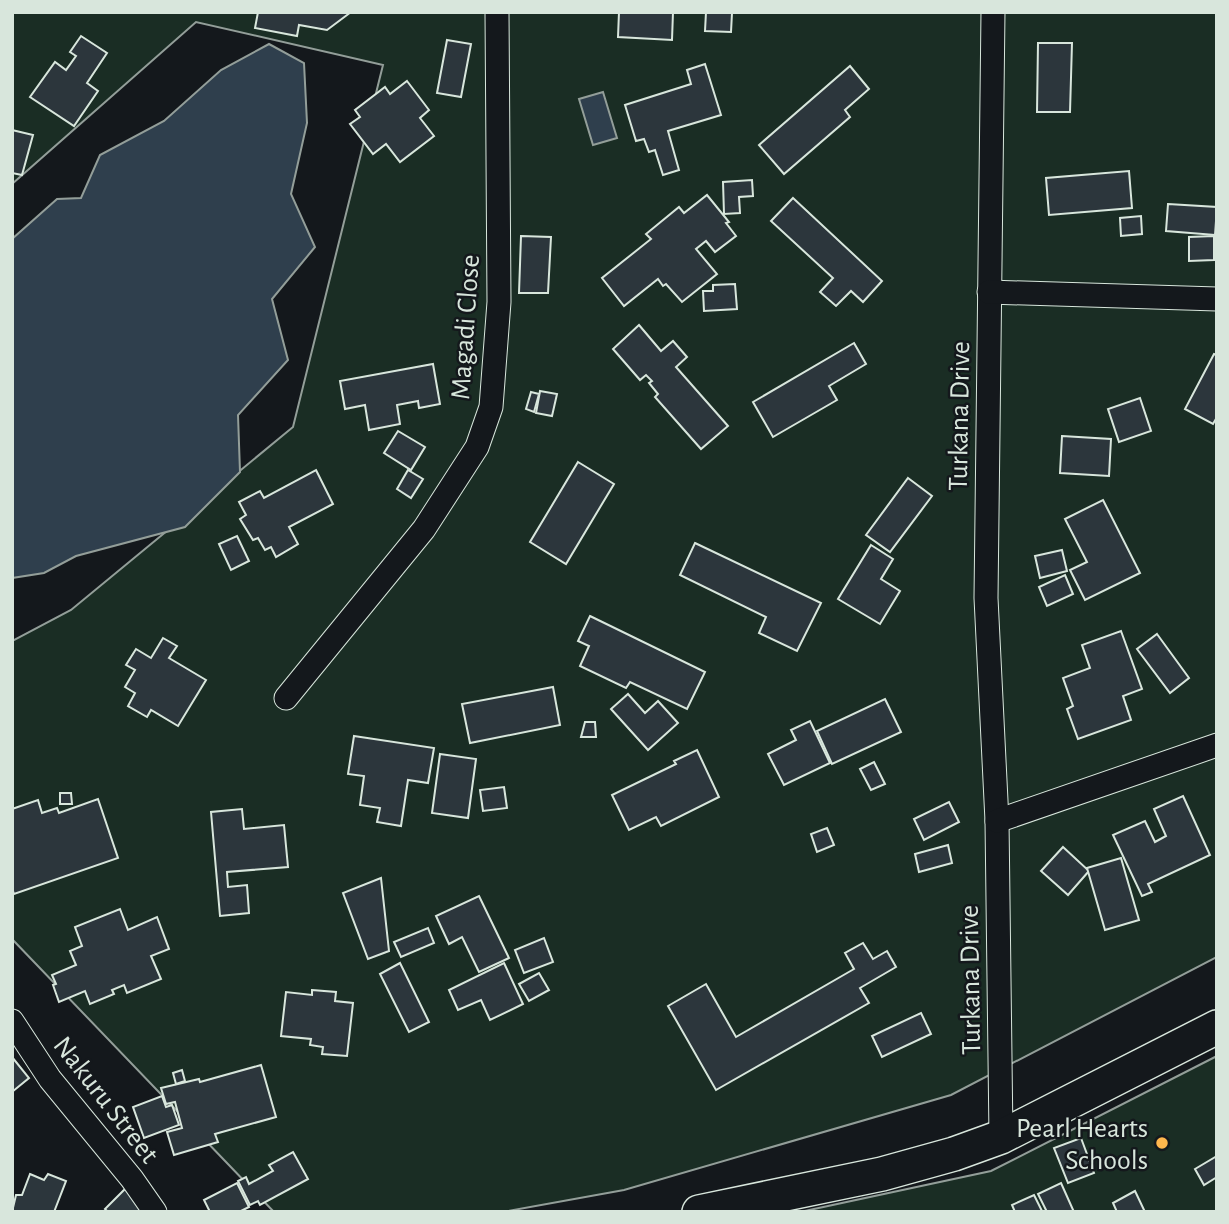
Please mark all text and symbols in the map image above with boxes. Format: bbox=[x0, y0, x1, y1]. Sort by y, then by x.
street label: Magadi Close bbox=[447, 254, 485, 401]
street label: Turkana Drive bbox=[945, 341, 975, 491]
street label: Turkana Drive bbox=[956, 905, 986, 1055]
street label: Nakuru Street bbox=[48, 1032, 163, 1169]
place label: Pearl Hearts Schools bbox=[1016, 1115, 1148, 1175]
marker: Pearl Hearts Schools bbox=[1154, 1135, 1170, 1151]

